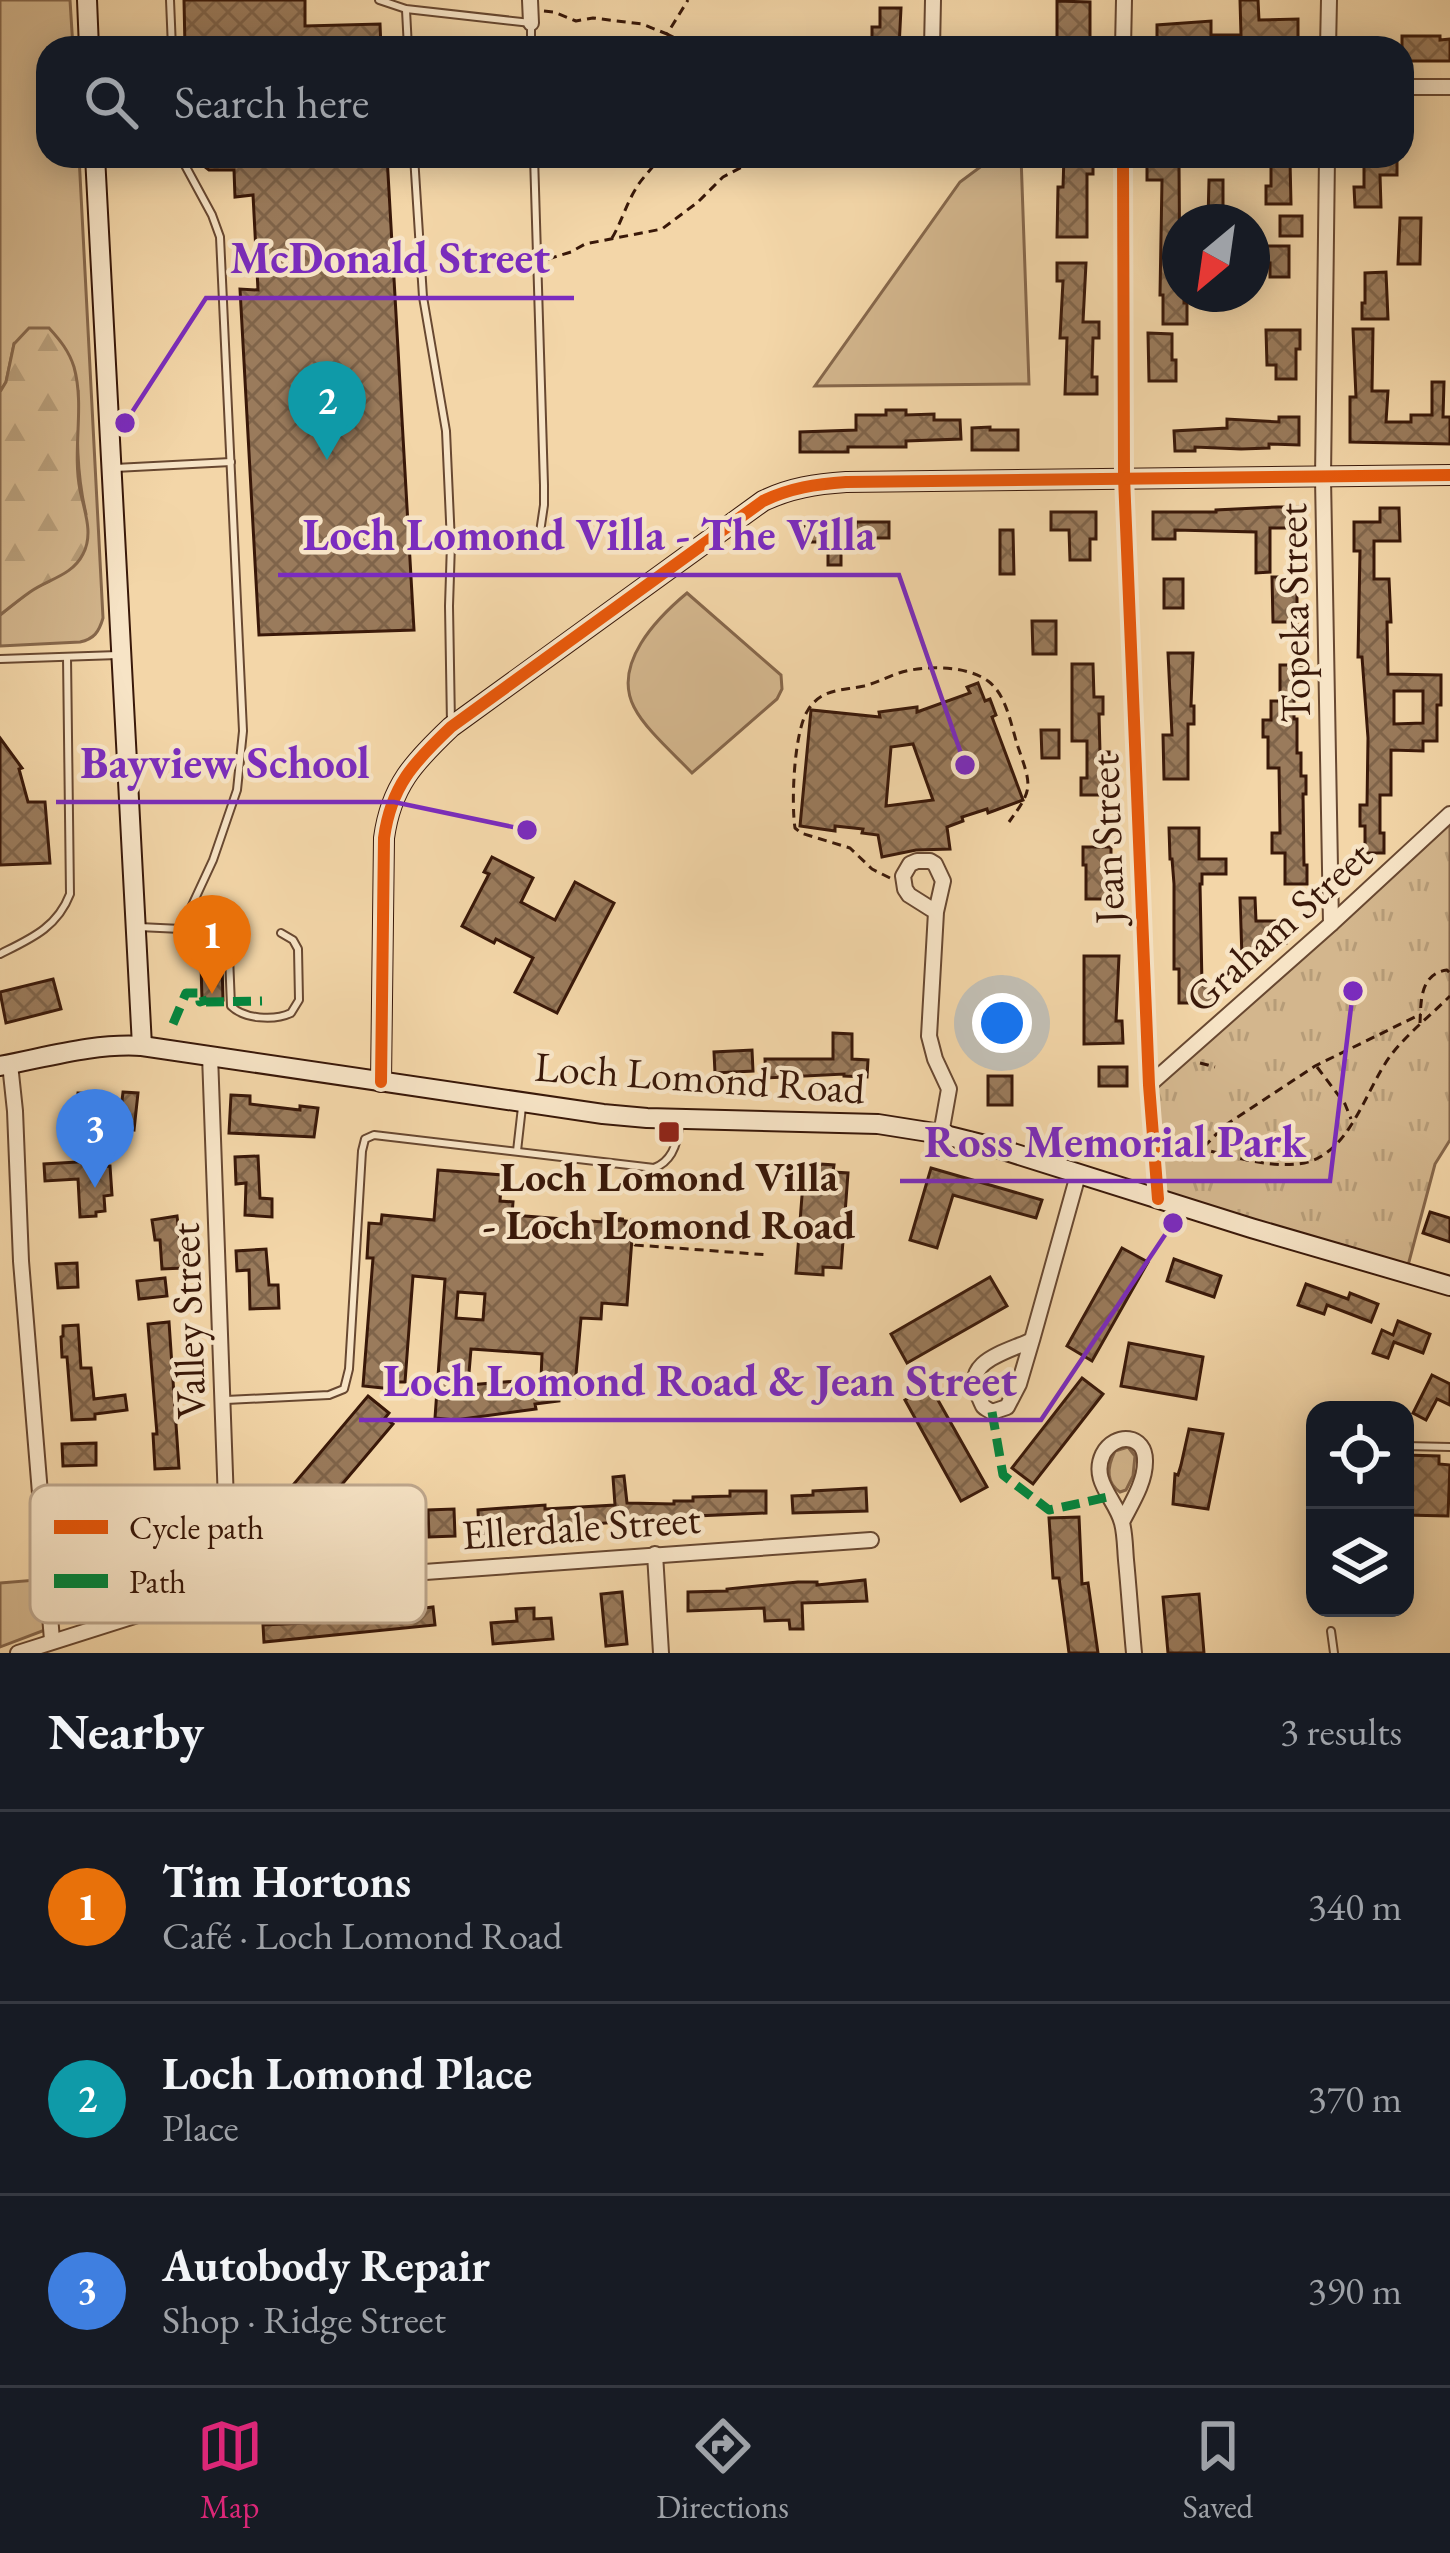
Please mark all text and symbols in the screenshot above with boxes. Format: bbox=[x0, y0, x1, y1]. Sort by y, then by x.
search box bbox=[36, 36, 1414, 168]
icon: search bbox=[78, 69, 144, 135]
text: Search here bbox=[174, 73, 369, 131]
north arrow bbox=[1162, 204, 1270, 312]
callout: McDonald Street bbox=[206, 217, 574, 298]
text: McDonald Street bbox=[230, 228, 550, 286]
pin: 2 bbox=[288, 361, 366, 460]
callout: Loch Lomond Villa - The Villa bbox=[278, 494, 899, 575]
street label: Topeka Street bbox=[1264, 503, 1323, 723]
text: Loch Lomond Villa - The Villa bbox=[302, 505, 876, 563]
callout: Bayview School bbox=[56, 721, 394, 802]
text: Bayview School bbox=[80, 733, 370, 791]
street label: Jean Street bbox=[1076, 753, 1137, 928]
street label: Graham Street bbox=[1173, 828, 1383, 1025]
pin: 1 bbox=[173, 895, 251, 994]
your location bbox=[972, 993, 1032, 1053]
street label: Loch Lomond Road bbox=[533, 1039, 868, 1117]
pin: 3 bbox=[56, 1089, 134, 1188]
callout: Ross Memorial Park bbox=[900, 1100, 1330, 1181]
text: Ross Memorial Park bbox=[924, 1112, 1308, 1170]
marker: Loch Lomond Villa - Loch Lomond Road bbox=[656, 1119, 682, 1145]
place label: Loch Lomond Villa - Loch Lomond Road bbox=[483, 1149, 855, 1252]
street label: Valley Street bbox=[157, 1222, 218, 1420]
callout: Loch Lomond Road & Jean Street bbox=[359, 1339, 1041, 1420]
text: Loch Lomond Road & Jean Street bbox=[383, 1351, 1017, 1409]
map controls bbox=[1306, 1401, 1414, 1617]
button: locate bbox=[1306, 1401, 1414, 1509]
legend bbox=[30, 1485, 426, 1623]
street label: Ellerdale Street bbox=[460, 1491, 702, 1562]
text: Cycle path bbox=[129, 1506, 264, 1549]
button: layers bbox=[1306, 1509, 1414, 1617]
text: Path bbox=[129, 1560, 186, 1603]
text: Nearby bbox=[48, 1698, 204, 1764]
text: 3 results bbox=[1280, 1706, 1402, 1757]
text: Tim Hortons bbox=[162, 1852, 411, 1910]
text: 1 bbox=[77, 1881, 97, 1932]
text: 340 m bbox=[1308, 1881, 1402, 1932]
text: Café · Loch Lomond Road bbox=[162, 1910, 563, 1961]
text: Loch Lomond Place bbox=[162, 2044, 532, 2102]
text: 2 bbox=[77, 2073, 97, 2124]
text: 370 m bbox=[1308, 2073, 1402, 2124]
text: Place bbox=[162, 2102, 239, 2153]
text: Autobody Repair bbox=[162, 2236, 490, 2294]
text: 3 bbox=[77, 2265, 97, 2316]
text: 390 m bbox=[1308, 2265, 1402, 2316]
text: Shop · Ridge Street bbox=[162, 2294, 446, 2345]
tab: Map bbox=[197, 2413, 263, 2528]
tab: Directions bbox=[656, 2413, 789, 2528]
tab: Saved bbox=[1183, 2413, 1253, 2528]

